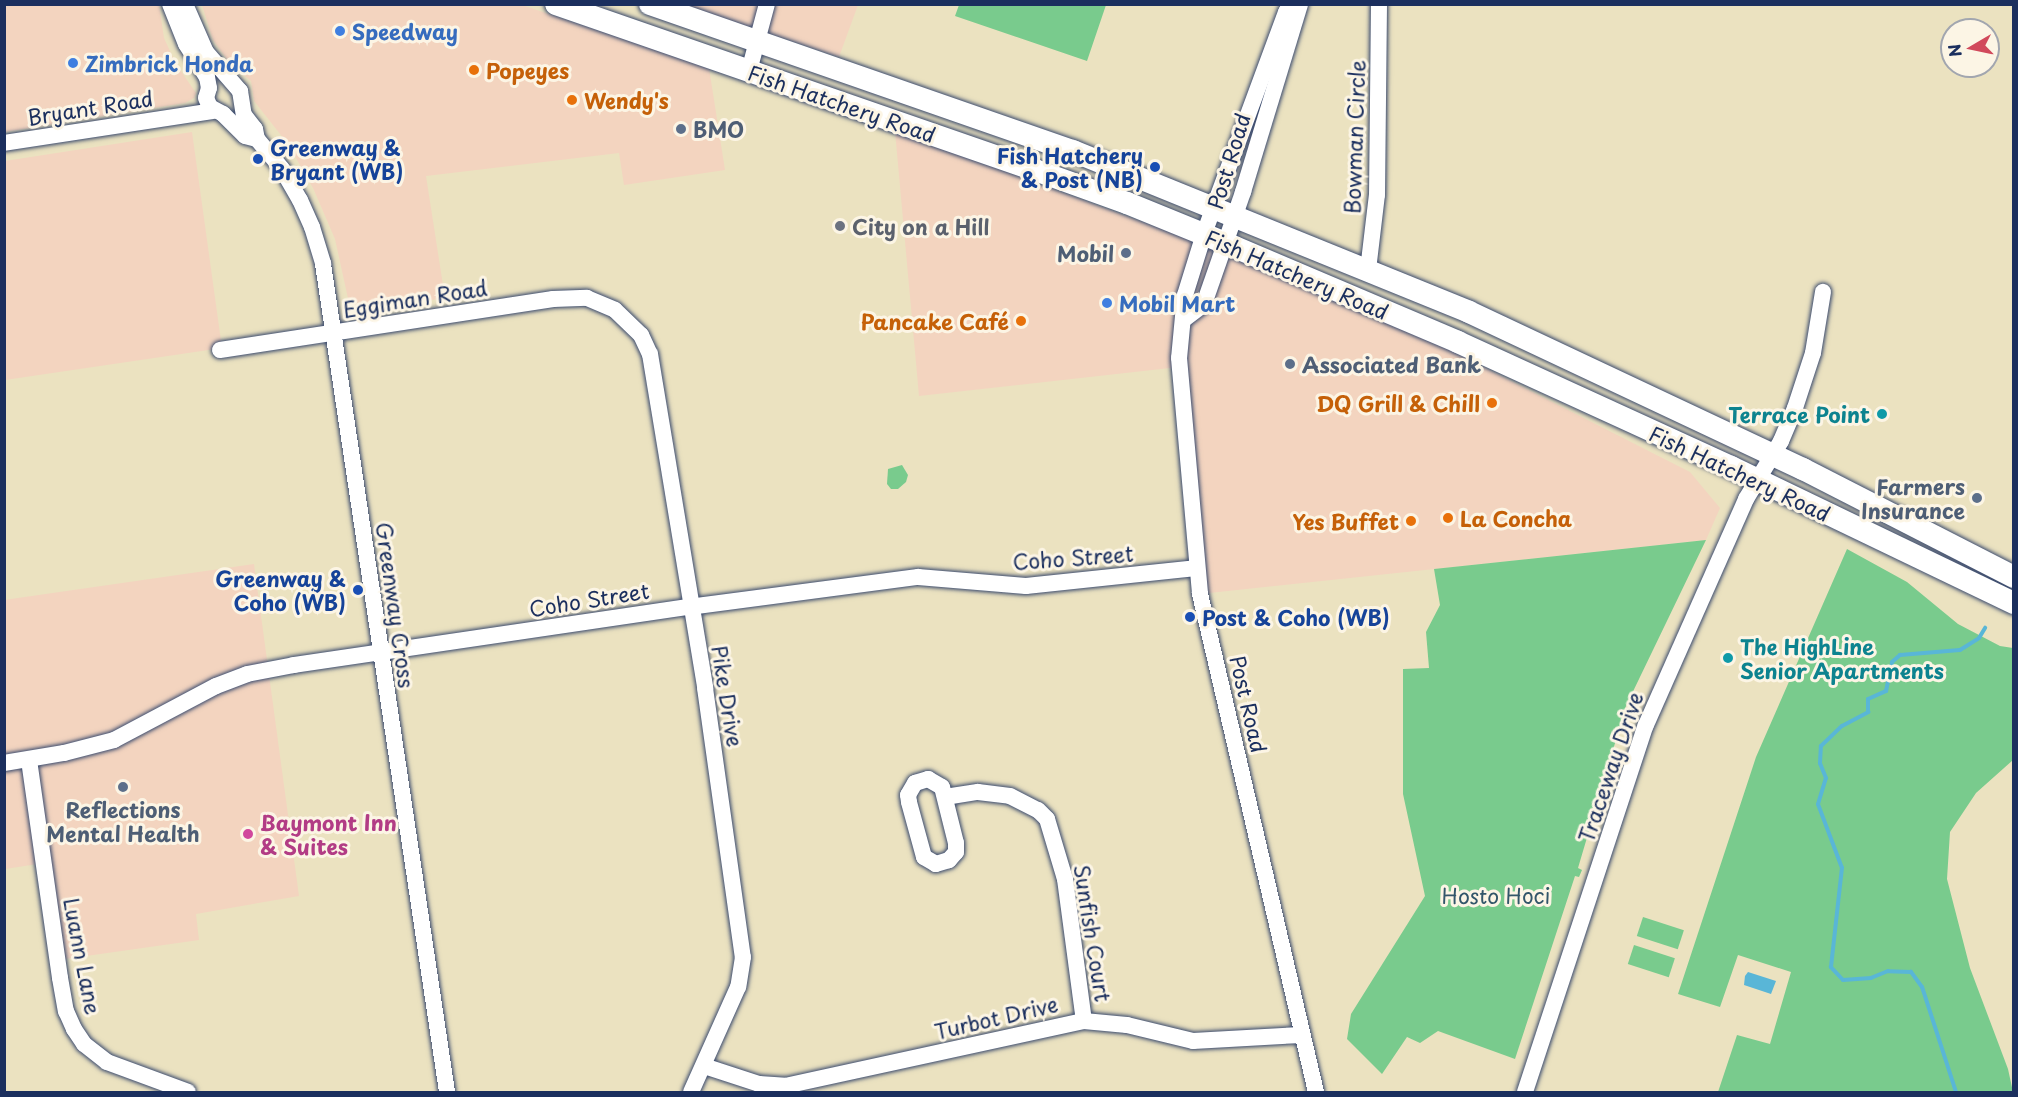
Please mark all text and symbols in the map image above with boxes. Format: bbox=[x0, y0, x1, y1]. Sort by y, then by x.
place label: Speedway bbox=[352, 18, 458, 44]
north arrow bbox=[1940, 18, 2000, 78]
marker: Speedway bbox=[333, 24, 347, 38]
text: N bbox=[1941, 42, 1967, 59]
place label: Zimbrick Honda bbox=[85, 50, 254, 76]
marker: Zimbrick Honda bbox=[66, 56, 80, 70]
place label: Popeyes bbox=[486, 57, 569, 83]
street label: Fish Hatchery Road bbox=[744, 59, 940, 147]
street label: Bowman Circle bbox=[1339, 59, 1369, 215]
marker: Popeyes bbox=[467, 63, 481, 77]
street label: Bryant Road bbox=[25, 85, 155, 129]
place label: Wendy's bbox=[584, 87, 669, 113]
marker: Wendy's bbox=[565, 93, 579, 107]
street label: Post Road bbox=[1201, 110, 1255, 212]
place label: BMO bbox=[693, 116, 744, 142]
marker: BMO bbox=[674, 122, 688, 136]
place label: Greenway & Bryant (WB) bbox=[270, 134, 403, 184]
place label: Fish Hatchery & Post (NB) bbox=[995, 142, 1143, 192]
marker: Greenway & Bryant (WB) bbox=[251, 152, 265, 166]
marker: Fish Hatchery & Post (NB) bbox=[1148, 160, 1162, 174]
place label: City on a Hill bbox=[852, 213, 991, 239]
marker: City on a Hill bbox=[833, 219, 847, 233]
street label: Fish Hatchery Road bbox=[1201, 224, 1393, 324]
place label: Mobil bbox=[1057, 240, 1114, 266]
marker: Mobil bbox=[1119, 246, 1133, 260]
street label: Eggiman Road bbox=[342, 274, 488, 322]
place label: Mobil Mart bbox=[1119, 290, 1237, 316]
marker: Mobil Mart bbox=[1100, 296, 1114, 310]
place label: Pancake Café bbox=[860, 308, 1009, 334]
marker: Pancake Café bbox=[1014, 314, 1028, 328]
place label: Associated Bank bbox=[1302, 351, 1482, 377]
marker: Associated Bank bbox=[1283, 357, 1297, 371]
place label: DQ Grill & Chill bbox=[1316, 390, 1480, 416]
marker: DQ Grill & Chill bbox=[1485, 396, 1499, 410]
place label: Terrace Point bbox=[1728, 401, 1870, 427]
marker: Terrace Point bbox=[1875, 407, 1889, 421]
street label: Fish Hatchery Road bbox=[1645, 420, 1835, 526]
place label: Farmers Insurance bbox=[1861, 473, 1965, 523]
marker: Farmers Insurance bbox=[1970, 491, 1984, 505]
place label: La Concha bbox=[1460, 505, 1572, 531]
place label: Yes Buffet bbox=[1291, 508, 1399, 534]
marker: La Concha bbox=[1441, 511, 1455, 525]
marker: Yes Buffet bbox=[1404, 514, 1418, 528]
street label: Greenway Cross bbox=[372, 520, 420, 690]
street label: Coho Street bbox=[1012, 540, 1134, 574]
place label: Greenway & Coho (WB) bbox=[215, 565, 346, 615]
street label: Coho Street bbox=[527, 577, 651, 621]
marker: Greenway & Coho (WB) bbox=[351, 583, 365, 597]
place label: Post & Coho (WB) bbox=[1202, 604, 1390, 630]
marker: Post & Coho (WB) bbox=[1183, 610, 1197, 624]
place label: The HighLine Senior Apartments bbox=[1740, 633, 1944, 683]
street label: Pike Drive bbox=[708, 643, 748, 749]
marker: The HighLine Senior Apartments bbox=[1721, 651, 1735, 665]
street label: Post Road bbox=[1226, 653, 1272, 755]
street label: Traceway Drive bbox=[1572, 688, 1648, 846]
marker: Reflections Mental Health bbox=[116, 780, 130, 794]
place label: Reflections Mental Health bbox=[46, 796, 200, 846]
place label: Baymont Inn & Suites bbox=[260, 809, 397, 859]
marker: Baymont Inn & Suites bbox=[241, 827, 255, 841]
street label: Sunfish Court bbox=[1070, 862, 1116, 1004]
park label: Hosto Hoci bbox=[1441, 882, 1551, 908]
street label: Luann Lane bbox=[59, 896, 107, 1016]
street label: Turbot Drive bbox=[931, 990, 1061, 1044]

